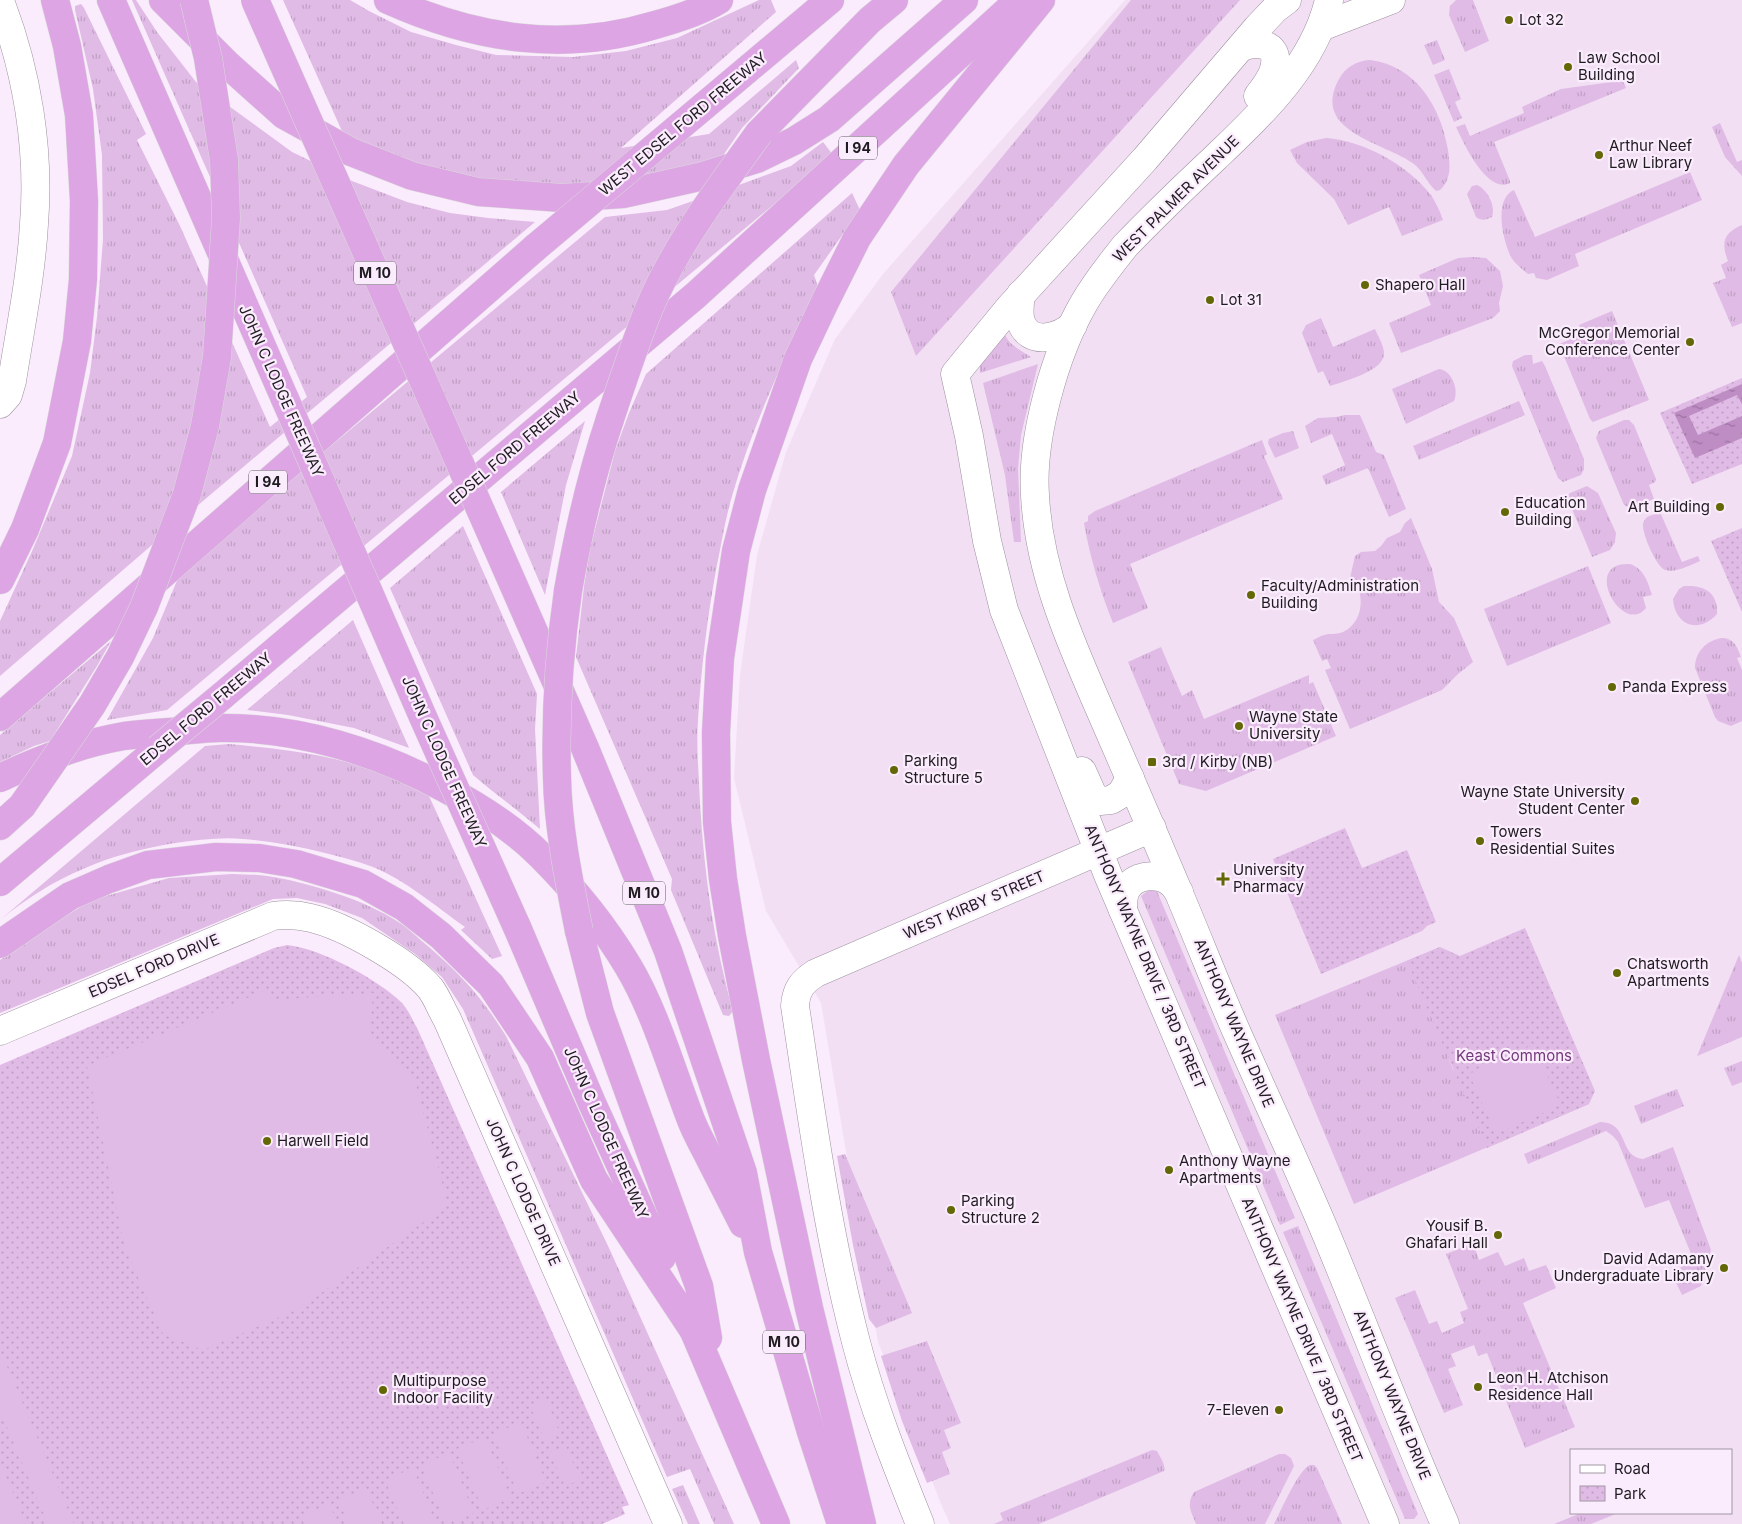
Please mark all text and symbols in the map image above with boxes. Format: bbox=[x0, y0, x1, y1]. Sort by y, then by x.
place label: Lot 32 bbox=[1519, 10, 1564, 29]
marker: Lot 32 bbox=[1503, 14, 1515, 26]
street label: WEST EDSEL FORD FREEWAY bbox=[595, 48, 771, 199]
place label: Law School Building bbox=[1578, 48, 1660, 84]
marker: Law School Building bbox=[1562, 61, 1574, 73]
street label: WEST PALMER AVENUE bbox=[1108, 131, 1243, 266]
road number: I 94 bbox=[839, 136, 877, 160]
place label: Arthur Neef Law Library bbox=[1609, 136, 1693, 172]
marker: Arthur Neef Law Library bbox=[1593, 149, 1605, 161]
road number: M 10 bbox=[354, 262, 396, 284]
place label: Shapero Hall bbox=[1375, 275, 1465, 294]
marker: Shapero Hall bbox=[1359, 279, 1371, 291]
place label: Lot 31 bbox=[1220, 290, 1262, 309]
marker: Lot 31 bbox=[1204, 294, 1216, 306]
street label: JOHN C LODGE FREEWAY bbox=[235, 302, 328, 480]
place label: McGregor Memorial Conference Center bbox=[1538, 323, 1680, 359]
marker: McGregor Memorial Conference Center bbox=[1684, 336, 1696, 348]
street label: EDSEL FORD FREEWAY bbox=[445, 387, 584, 508]
road number: I 94 bbox=[249, 471, 287, 494]
place label: Education Building bbox=[1515, 493, 1586, 529]
place label: Art Building bbox=[1628, 497, 1710, 516]
marker: Art Building bbox=[1714, 501, 1726, 513]
marker: Education Building bbox=[1499, 506, 1511, 518]
place label: Faculty/Administration Building bbox=[1261, 576, 1419, 612]
marker: Faculty/Administration Building bbox=[1245, 589, 1257, 601]
street label: EDSEL FORD FREEWAY bbox=[136, 648, 275, 769]
street label: JOHN C LODGE FREEWAY bbox=[398, 673, 491, 851]
place label: Panda Express bbox=[1622, 677, 1727, 696]
marker: Panda Express bbox=[1606, 681, 1618, 693]
place label: Wayne State University bbox=[1249, 707, 1338, 743]
marker: Wayne State University bbox=[1233, 720, 1245, 732]
place label: Parking Structure 5 bbox=[904, 751, 983, 787]
place label: 3rd / Kirby (NB) bbox=[1162, 752, 1273, 771]
marker: 3rd / Kirby (NB) bbox=[1146, 756, 1158, 768]
marker: Parking Structure 5 bbox=[888, 764, 900, 776]
place label: Wayne State University Student Center bbox=[1460, 782, 1626, 818]
marker: Wayne State University Student Center bbox=[1629, 795, 1641, 807]
street label: ANTHONY WAYNE DRIVE / 3RD STREET bbox=[1081, 822, 1210, 1092]
place label: Towers Residential Suites bbox=[1490, 822, 1615, 858]
marker: Towers Residential Suites bbox=[1474, 835, 1486, 847]
place label: University Pharmacy bbox=[1233, 860, 1305, 896]
street label: WEST KIRBY STREET bbox=[900, 866, 1047, 943]
marker: University Pharmacy bbox=[1217, 873, 1229, 885]
road number: M 10 bbox=[623, 881, 665, 904]
street label: EDSEL FORD DRIVE bbox=[86, 929, 222, 1002]
street label: ANTHONY WAYNE DRIVE bbox=[1190, 936, 1279, 1110]
place label: Chatsworth Apartments bbox=[1627, 954, 1709, 990]
marker: Chatsworth Apartments bbox=[1611, 967, 1623, 979]
street label: JOHN C LODGE FREEWAY bbox=[560, 1044, 653, 1222]
park label: Keast Commons bbox=[1456, 1046, 1572, 1065]
street label: JOHN C LODGE DRIVE bbox=[482, 1115, 565, 1269]
place label: Harwell Field bbox=[277, 1131, 369, 1150]
marker: Harwell Field bbox=[261, 1135, 273, 1147]
place label: Anthony Wayne Apartments bbox=[1179, 1151, 1291, 1187]
marker: Anthony Wayne Apartments bbox=[1163, 1164, 1175, 1176]
place label: Parking Structure 2 bbox=[961, 1191, 1040, 1227]
street label: ANTHONY WAYNE DRIVE / 3RD STREET bbox=[1238, 1195, 1367, 1465]
marker: Parking Structure 2 bbox=[945, 1204, 957, 1216]
place label: Yousif B. Ghafari Hall bbox=[1405, 1216, 1488, 1252]
marker: Yousif B. Ghafari Hall bbox=[1492, 1229, 1504, 1241]
place label: David Adamany Undergraduate Library bbox=[1553, 1249, 1715, 1285]
marker: David Adamany Undergraduate Library bbox=[1718, 1262, 1730, 1274]
street label: ANTHONY WAYNE DRIVE bbox=[1350, 1307, 1435, 1482]
road number: M 10 bbox=[763, 1330, 805, 1354]
place label: Leon H. Atchison Residence Hall bbox=[1488, 1368, 1609, 1404]
place label: Multipurpose Indoor Facility bbox=[393, 1371, 494, 1407]
marker: Leon H. Atchison Residence Hall bbox=[1472, 1381, 1484, 1393]
marker: Multipurpose Indoor Facility bbox=[377, 1384, 389, 1396]
place label: 7-Eleven bbox=[1207, 1400, 1269, 1419]
marker: 7-Eleven bbox=[1273, 1404, 1285, 1416]
legend bbox=[1570, 1449, 1732, 1514]
text: Road bbox=[1614, 1459, 1650, 1478]
text: Park bbox=[1614, 1484, 1647, 1503]

